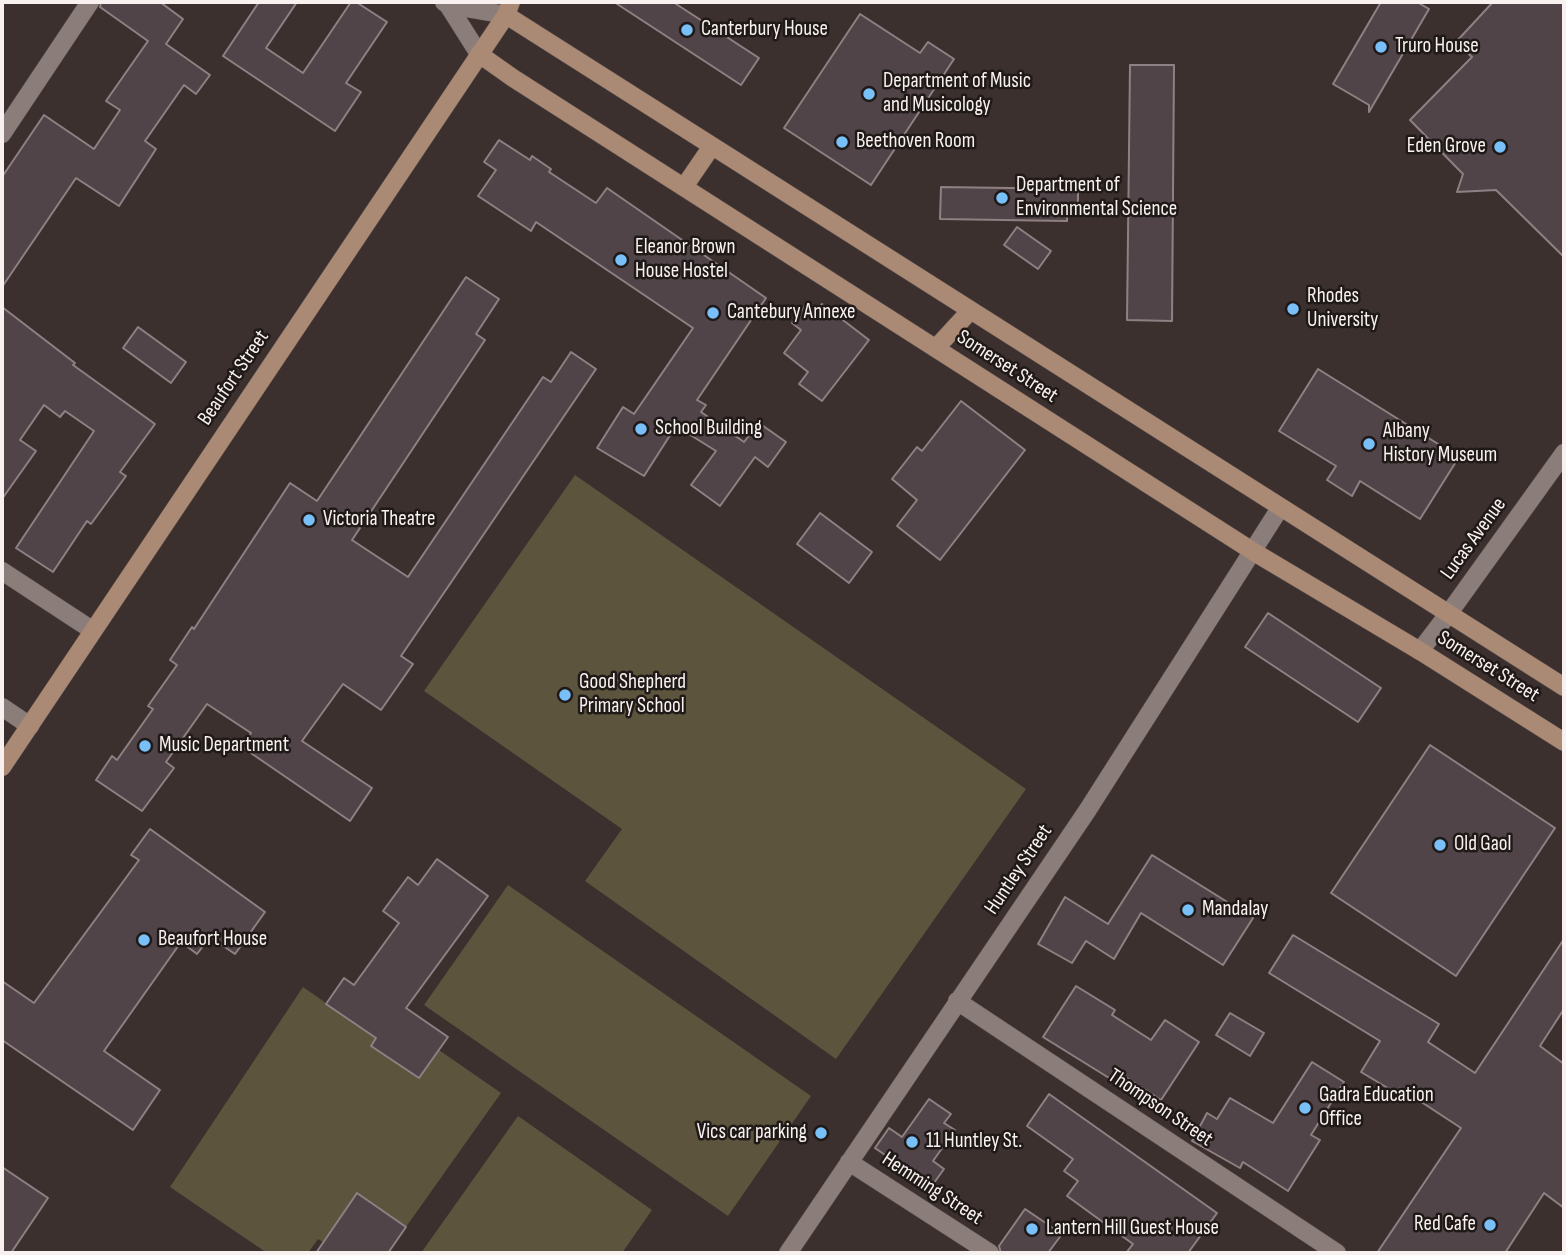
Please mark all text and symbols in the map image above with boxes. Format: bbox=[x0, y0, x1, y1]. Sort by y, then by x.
place label: Canterbury House bbox=[701, 17, 828, 43]
marker: Canterbury House bbox=[679, 22, 695, 38]
place label: Truro House bbox=[1395, 34, 1479, 60]
marker: Truro House bbox=[1373, 39, 1389, 55]
place label: Department of Music and Musicology bbox=[883, 69, 1031, 119]
marker: Department of Music and Musicology bbox=[861, 86, 877, 102]
place label: Beethoven Room bbox=[856, 129, 975, 155]
marker: Beethoven Room bbox=[834, 134, 850, 150]
place label: Eden Grove bbox=[1407, 134, 1486, 160]
marker: Eden Grove bbox=[1492, 139, 1508, 155]
place label: Department of Environmental Science bbox=[1016, 173, 1177, 223]
marker: Department of Environmental Science bbox=[994, 190, 1010, 206]
place label: Eleanor Brown House Hostel bbox=[635, 235, 736, 285]
marker: Eleanor Brown House Hostel bbox=[613, 252, 629, 268]
place label: Rhodes University bbox=[1307, 284, 1378, 334]
place label: Cantebury Annexe bbox=[727, 300, 855, 326]
marker: Rhodes University bbox=[1285, 301, 1301, 317]
marker: Cantebury Annexe bbox=[705, 305, 721, 321]
street label: Somerset Street bbox=[952, 325, 1062, 409]
street label: Beaufort Street bbox=[193, 326, 275, 430]
place label: School Building bbox=[655, 416, 762, 442]
place label: Albany History Museum bbox=[1383, 419, 1497, 469]
marker: School Building bbox=[633, 421, 649, 437]
marker: Albany History Museum bbox=[1361, 436, 1377, 452]
street label: Lucas Avenue bbox=[1436, 493, 1512, 585]
place label: Victoria Theatre bbox=[323, 507, 435, 533]
marker: Victoria Theatre bbox=[301, 512, 317, 528]
street label: Somerset Street bbox=[1432, 626, 1544, 708]
place label: Good Shepherd Primary School bbox=[579, 670, 686, 720]
marker: Good Shepherd Primary School bbox=[557, 687, 573, 703]
place label: Music Department bbox=[159, 733, 289, 759]
marker: Music Department bbox=[137, 738, 153, 754]
street label: Huntley Street bbox=[980, 820, 1058, 920]
place label: Old Gaol bbox=[1454, 832, 1511, 858]
marker: Old Gaol bbox=[1432, 837, 1448, 853]
place label: Mandalay bbox=[1202, 897, 1268, 923]
marker: Mandalay bbox=[1180, 902, 1196, 918]
place label: Beaufort House bbox=[158, 927, 267, 953]
marker: Beaufort House bbox=[136, 932, 152, 948]
street label: Thompson Street bbox=[1103, 1064, 1217, 1152]
place label: Gadra Education Office bbox=[1319, 1083, 1434, 1133]
marker: Gadra Education Office bbox=[1297, 1100, 1313, 1116]
place label: Vics car parking bbox=[697, 1120, 807, 1146]
marker: Vics car parking bbox=[813, 1125, 829, 1141]
place label: 11 Huntley St. bbox=[926, 1129, 1022, 1155]
marker: 11 Huntley St. bbox=[904, 1134, 920, 1150]
street label: Hemming Street bbox=[877, 1147, 987, 1231]
place label: Red Cafe bbox=[1414, 1212, 1476, 1238]
place label: Lantern Hill Guest House bbox=[1046, 1216, 1219, 1242]
marker: Red Cafe bbox=[1482, 1217, 1498, 1233]
marker: Lantern Hill Guest House bbox=[1024, 1221, 1040, 1237]

